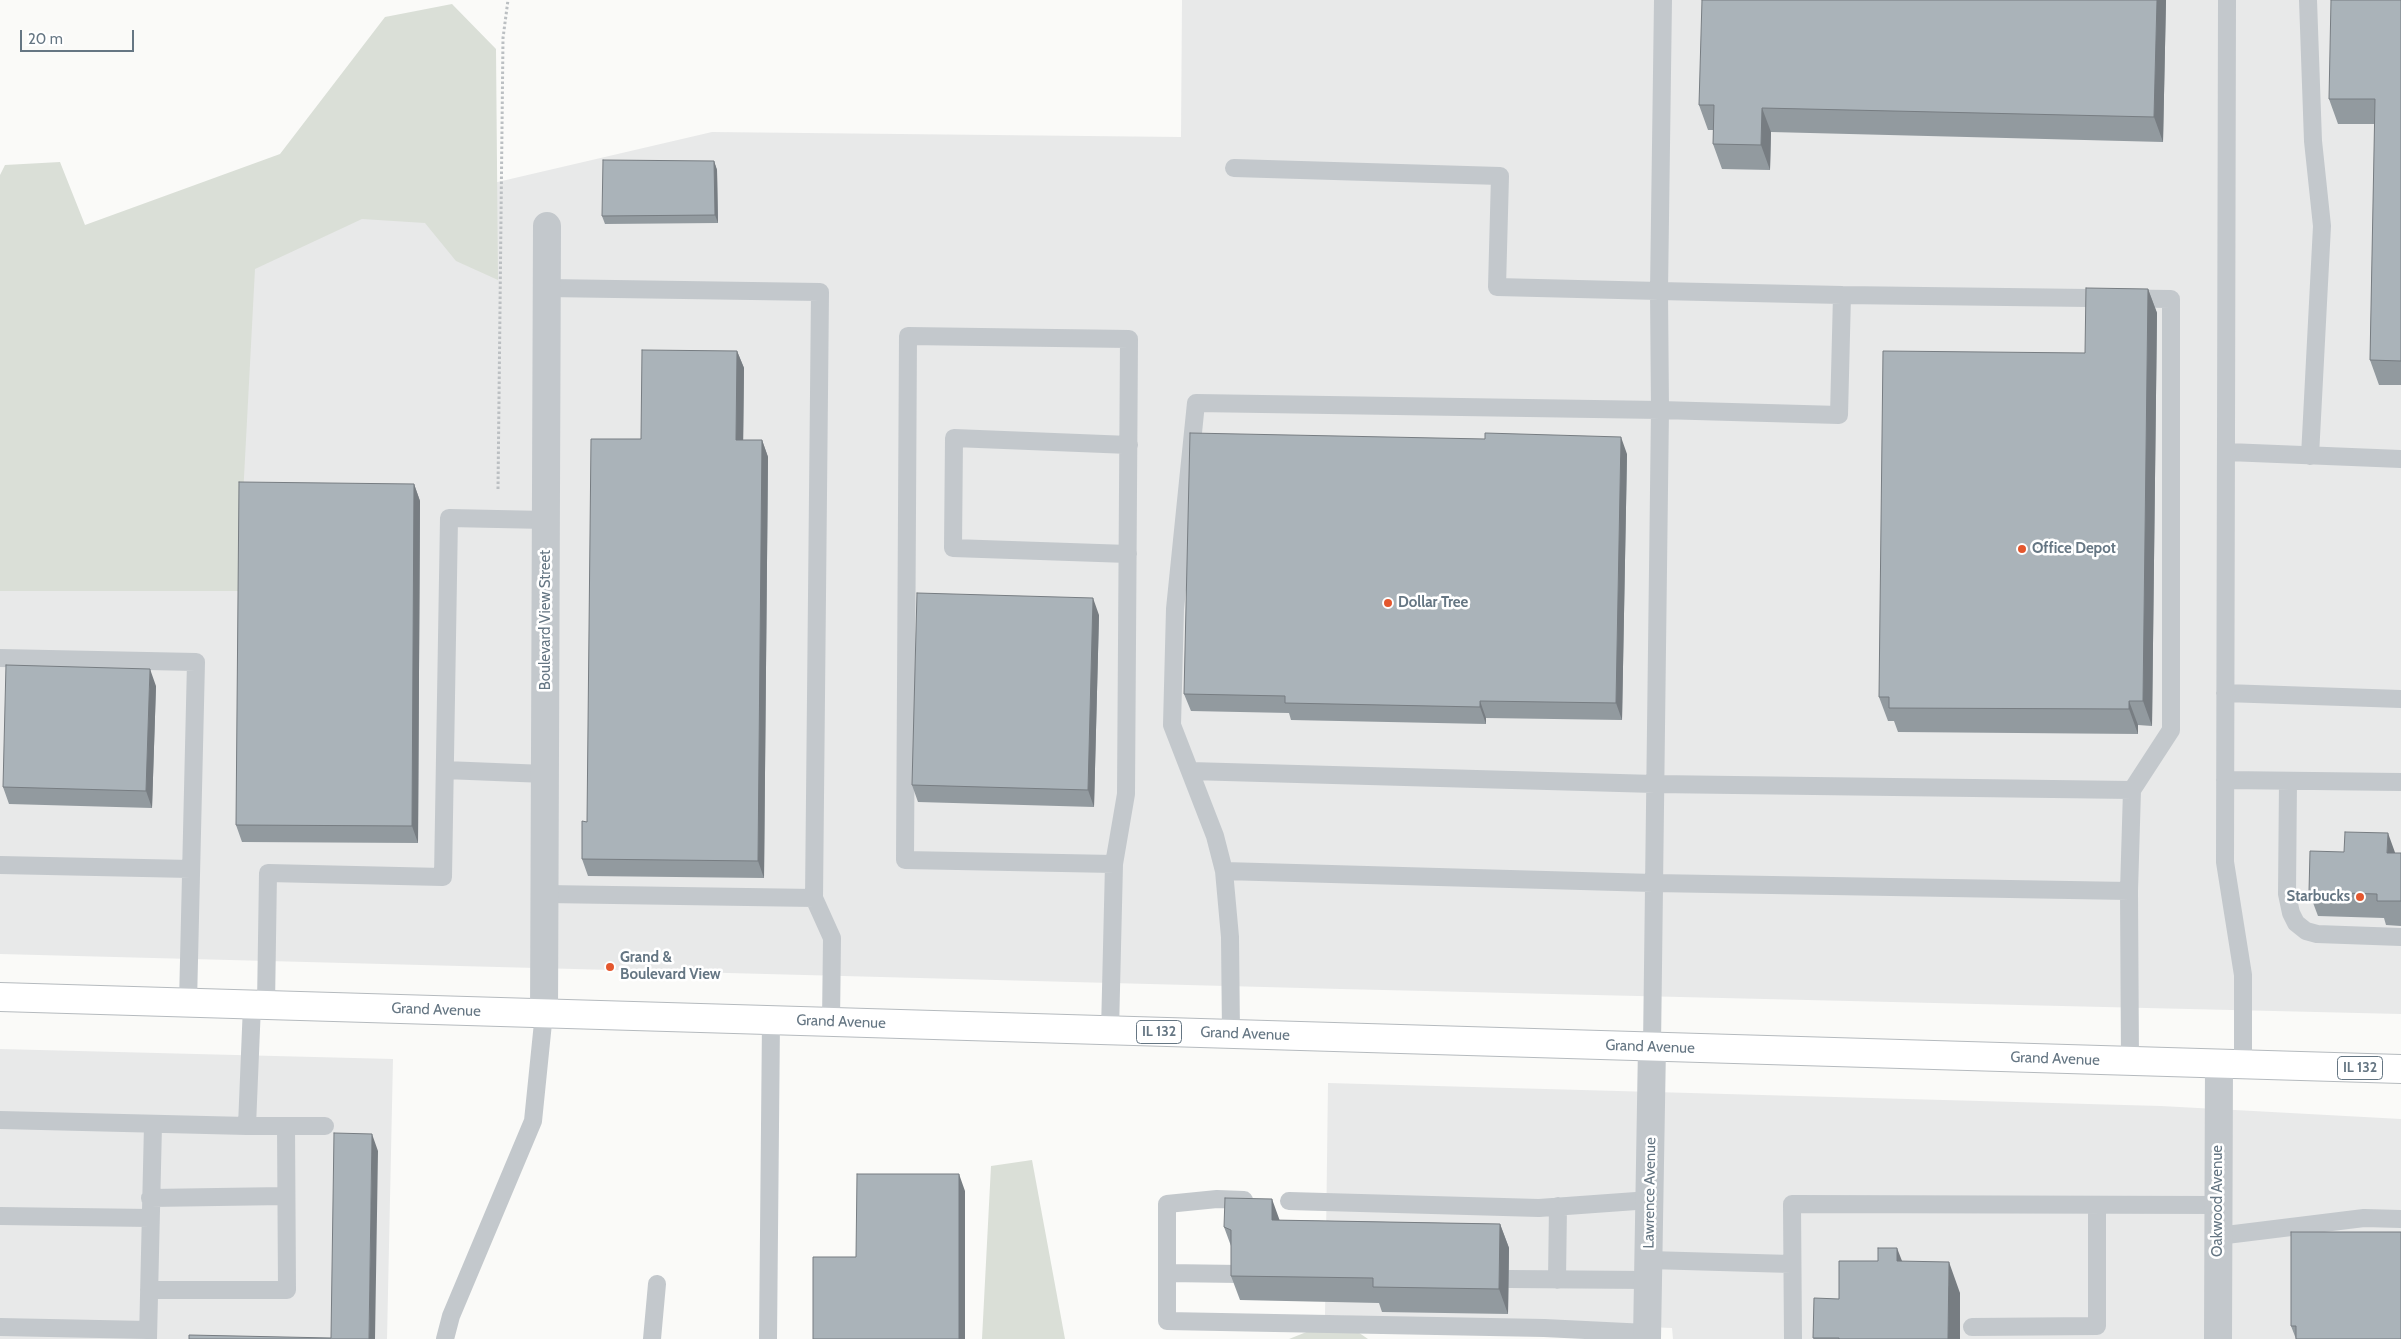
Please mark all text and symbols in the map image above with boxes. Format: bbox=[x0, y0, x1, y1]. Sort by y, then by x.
scale bar bbox=[22, 20, 136, 52]
text: 20 m bbox=[28, 30, 63, 48]
place label: Office Depot bbox=[2032, 540, 2116, 558]
marker: Office Depot bbox=[2016, 543, 2028, 555]
street label: Boulevard View Street bbox=[537, 550, 555, 690]
place label: Dollar Tree bbox=[1398, 594, 1468, 612]
marker: Dollar Tree bbox=[1382, 597, 1394, 609]
place label: Starbucks bbox=[2287, 888, 2350, 906]
marker: Starbucks bbox=[2354, 891, 2366, 903]
place label: Grand & Boulevard View bbox=[620, 949, 721, 984]
marker: Grand & Boulevard View bbox=[604, 961, 616, 973]
street label: Grand Avenue bbox=[391, 999, 481, 1021]
street label: Grand Avenue bbox=[796, 1011, 886, 1033]
road number: IL 132 bbox=[1136, 1020, 1182, 1044]
street label: Grand Avenue bbox=[1200, 1023, 1290, 1045]
street label: Grand Avenue bbox=[1605, 1036, 1695, 1058]
street label: Grand Avenue bbox=[2010, 1048, 2100, 1070]
road number: IL 132 bbox=[2338, 1056, 2382, 1080]
street label: Lawrence Avenue bbox=[1640, 1137, 1660, 1249]
street label: Oakwood Avenue bbox=[2209, 1145, 2227, 1257]

